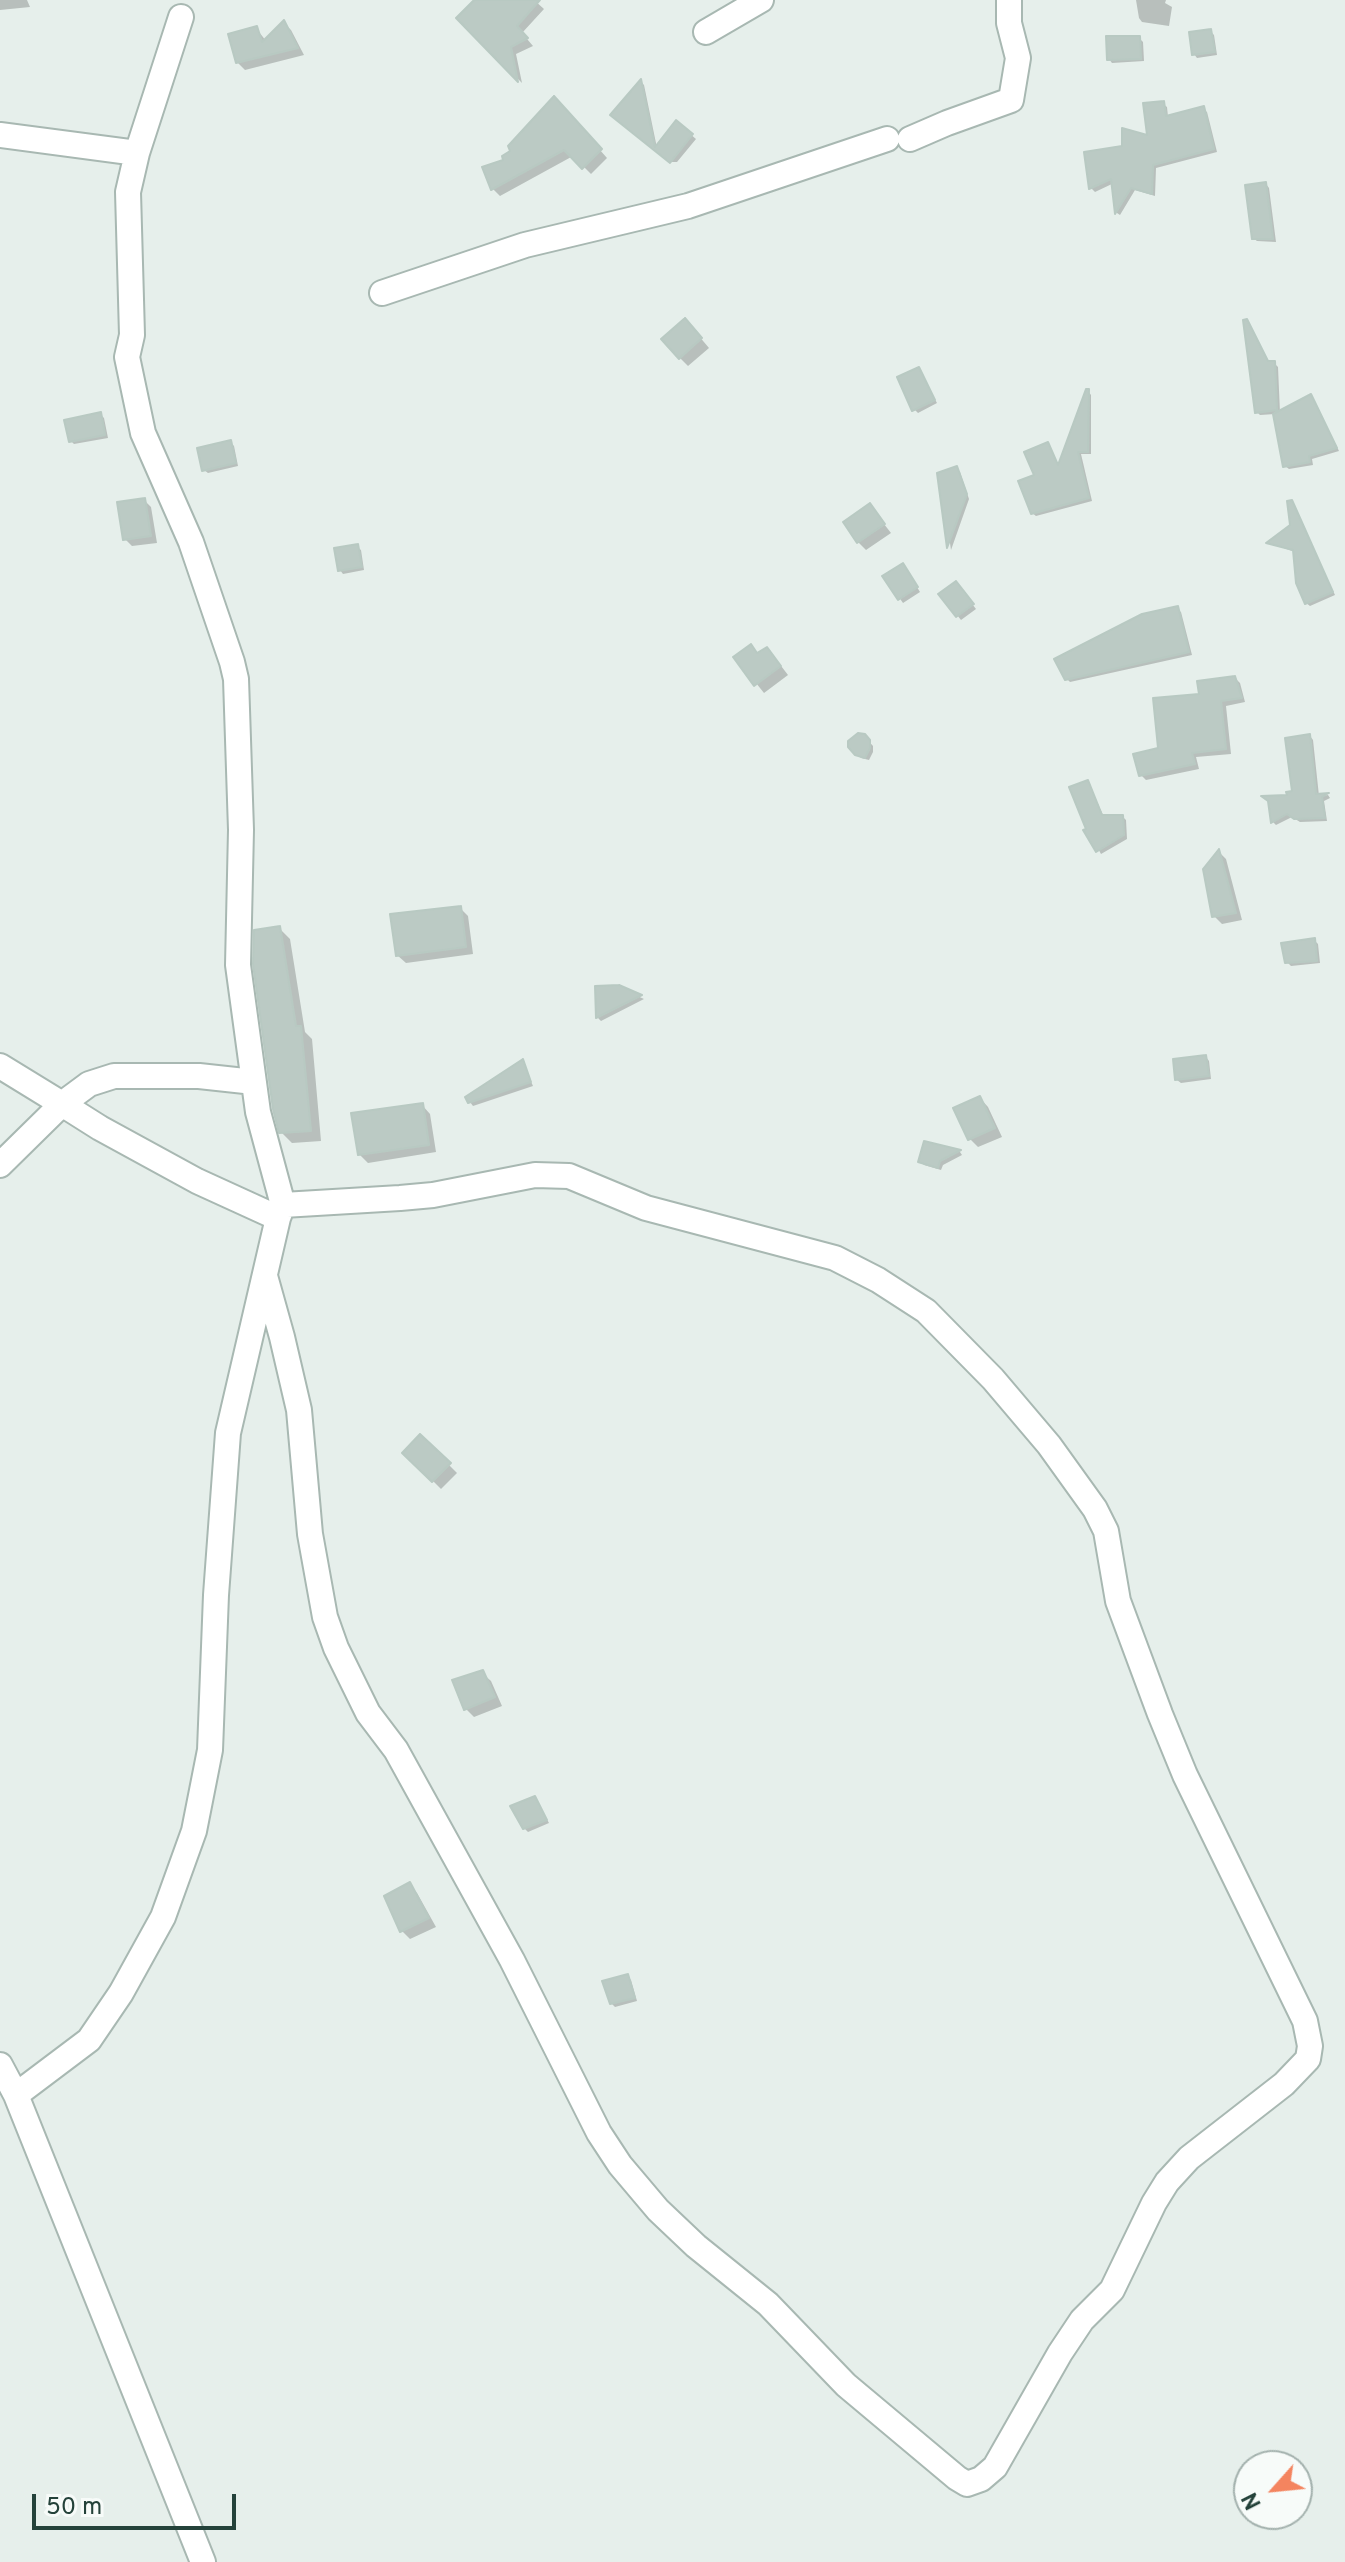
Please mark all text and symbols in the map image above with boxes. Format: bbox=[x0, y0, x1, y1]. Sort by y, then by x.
north arrow bbox=[1233, 2450, 1313, 2530]
scale bar bbox=[36, 2478, 240, 2528]
text: N bbox=[1237, 2487, 1269, 2513]
text: 50 m bbox=[46, 2493, 102, 2523]

